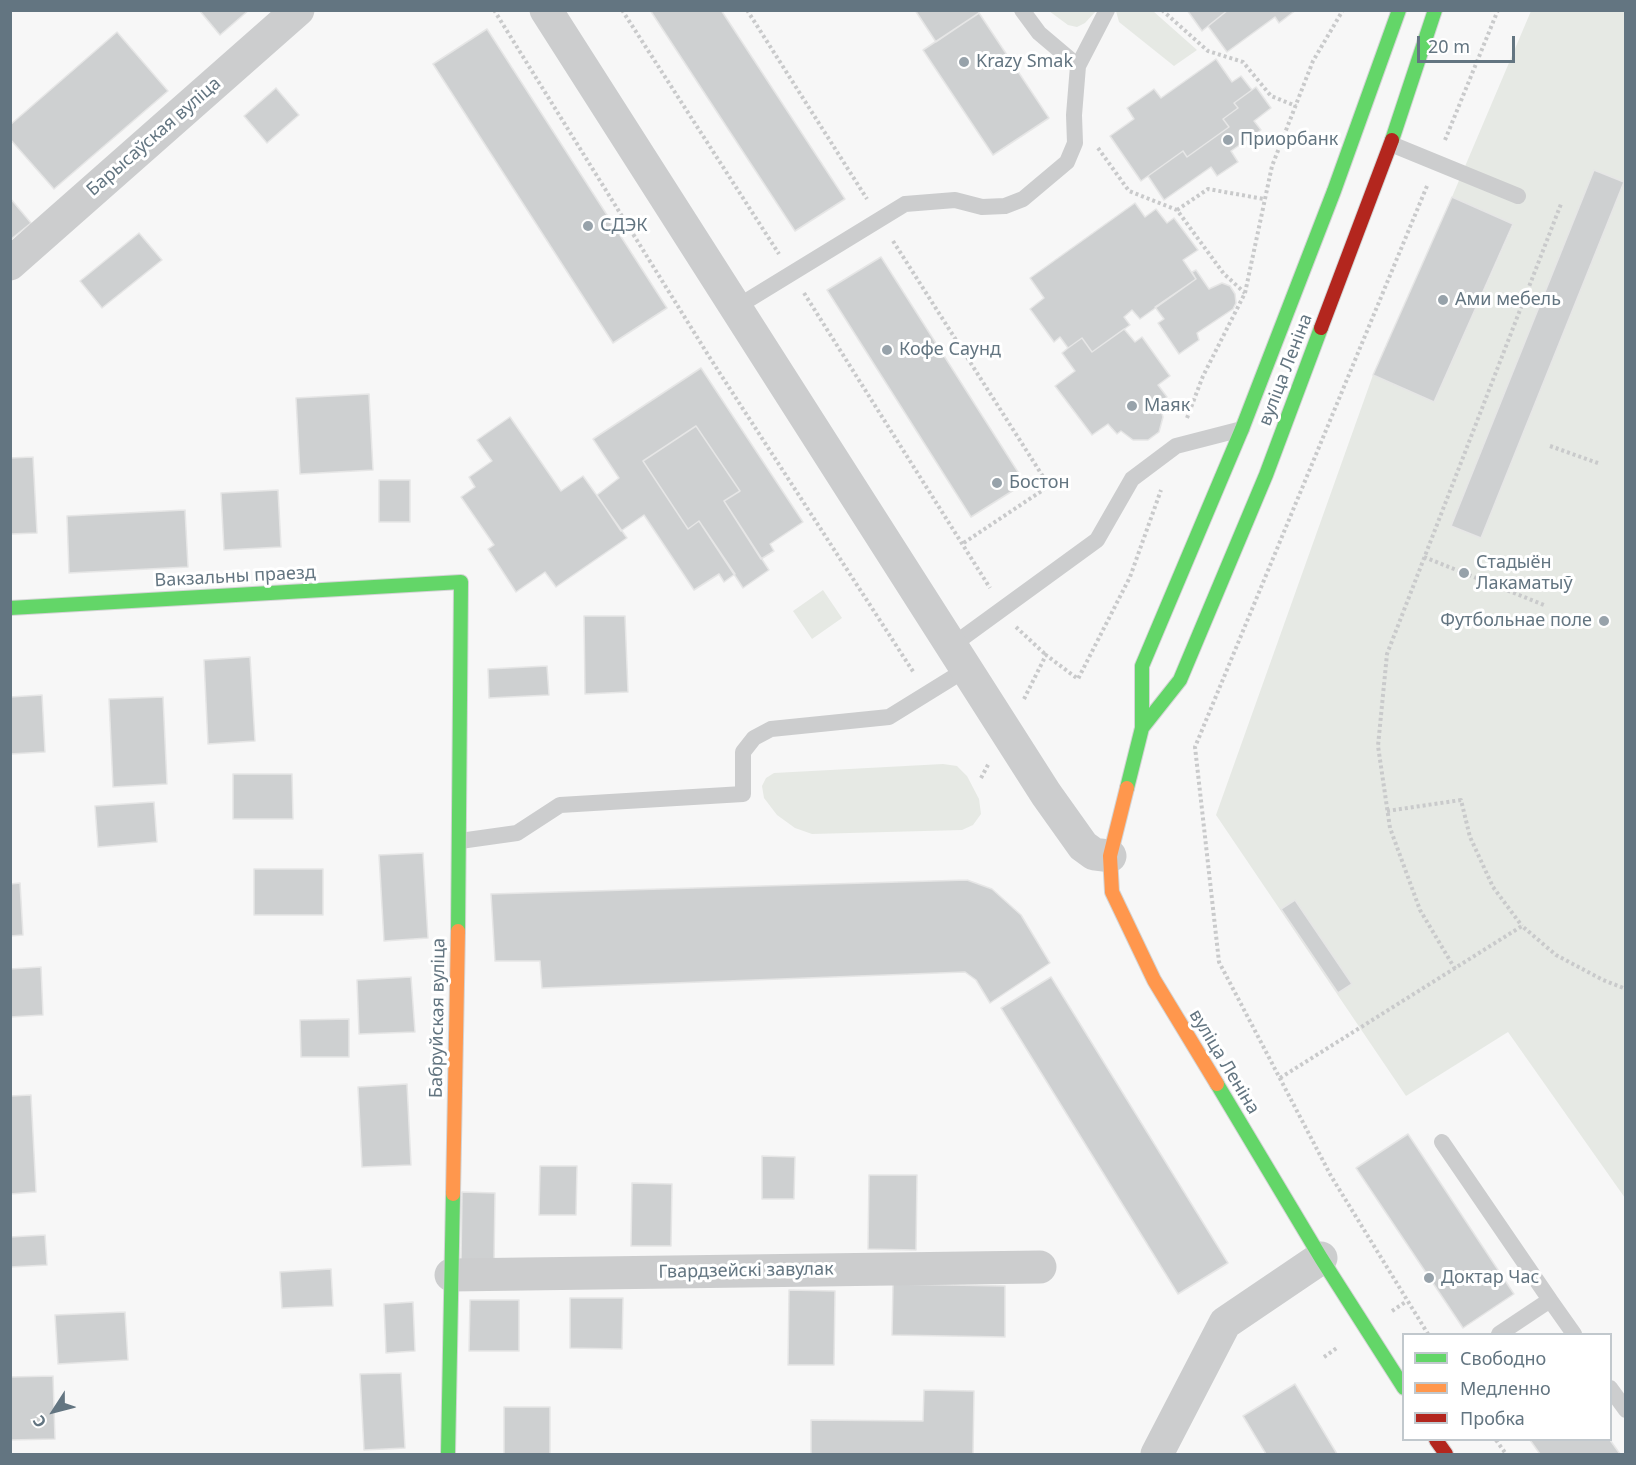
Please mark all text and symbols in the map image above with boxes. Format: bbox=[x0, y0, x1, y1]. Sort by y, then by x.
scale bar bbox=[1420, 24, 1518, 62]
text: 20 m bbox=[1428, 34, 1470, 58]
place label: Krazy Smak bbox=[976, 51, 1073, 73]
marker: Krazy Smak bbox=[957, 55, 971, 69]
street label: Барысаўская вуліца bbox=[83, 73, 225, 201]
place label: Приорбанк bbox=[1240, 129, 1338, 151]
marker: Приорбанк bbox=[1221, 133, 1235, 147]
place label: СДЭК bbox=[600, 215, 648, 237]
marker: СДЭК bbox=[581, 219, 595, 233]
place label: Ами мебель bbox=[1455, 289, 1561, 311]
marker: Ами мебель bbox=[1436, 293, 1450, 307]
street label: вуліца Леніна bbox=[1255, 311, 1317, 429]
place label: Кофе Саунд bbox=[899, 339, 1001, 361]
marker: Кофе Саунд bbox=[880, 343, 894, 357]
place label: Маяк bbox=[1144, 395, 1190, 417]
marker: Маяк bbox=[1125, 399, 1139, 413]
place label: Бостон bbox=[1009, 472, 1070, 494]
marker: Бостон bbox=[990, 476, 1004, 490]
place label: Стадыён Лакаматыў bbox=[1476, 552, 1573, 594]
street label: Вакзальны праезд bbox=[154, 562, 316, 592]
marker: Стадыён Лакаматыў bbox=[1457, 566, 1471, 580]
place label: Футбольнае поле bbox=[1440, 610, 1592, 632]
marker: Футбольнае поле bbox=[1597, 614, 1611, 628]
street label: Бабруйская вуліца bbox=[426, 938, 450, 1098]
street label: вуліца Леніна bbox=[1184, 1006, 1264, 1118]
street label: Гвардзейскі завулак bbox=[658, 1259, 834, 1283]
place label: Доктар Час bbox=[1441, 1267, 1539, 1289]
marker: Доктар Час bbox=[1422, 1271, 1436, 1285]
legend bbox=[1402, 1333, 1612, 1441]
text: Свободно bbox=[1460, 1346, 1546, 1370]
text: Медленно bbox=[1460, 1376, 1551, 1400]
north arrow bbox=[24, 1381, 84, 1441]
text: Пробка bbox=[1460, 1406, 1525, 1430]
text: С bbox=[28, 1411, 51, 1432]

